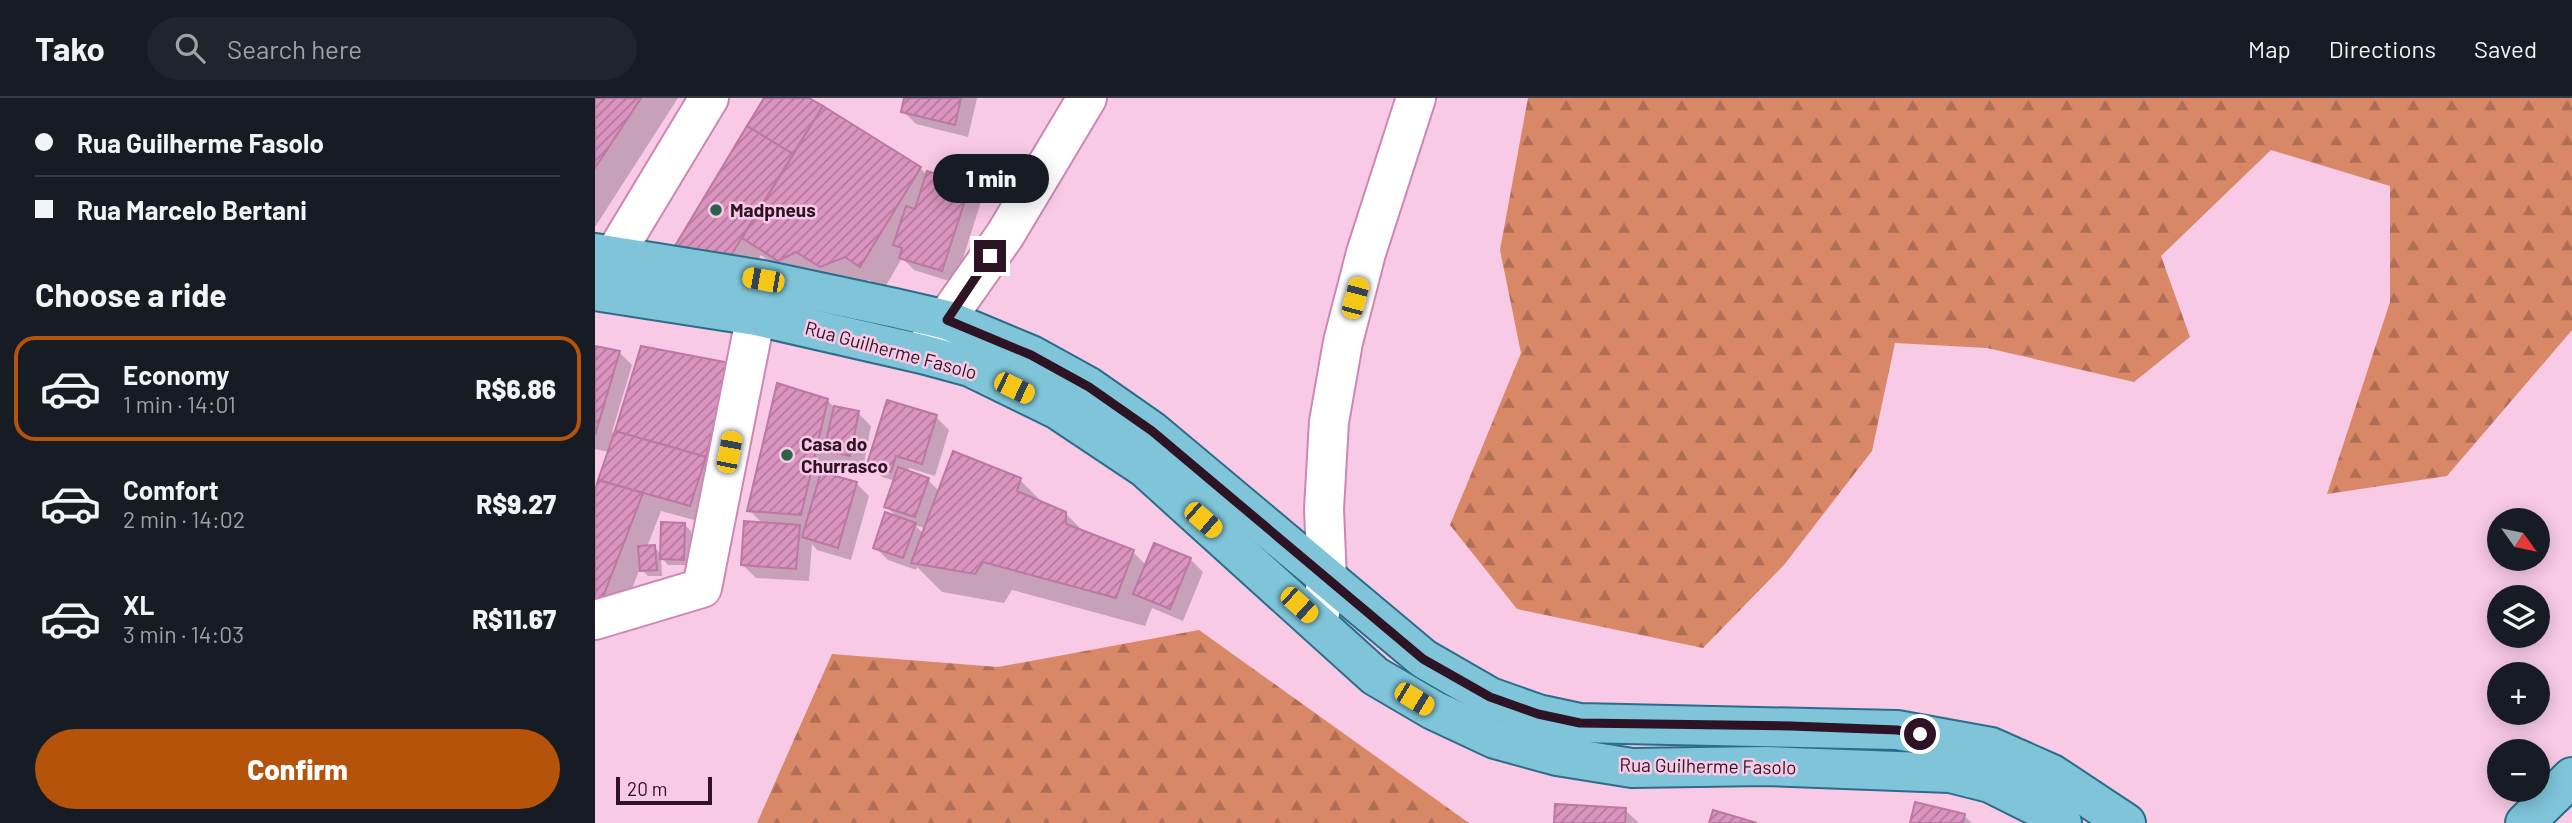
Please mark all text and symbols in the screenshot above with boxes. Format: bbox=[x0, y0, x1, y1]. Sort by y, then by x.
search box bbox=[147, 17, 637, 80]
text: Tako bbox=[35, 28, 105, 68]
icon: search bbox=[171, 29, 209, 67]
text: Search here bbox=[227, 33, 362, 64]
text: Map bbox=[2248, 34, 2291, 63]
text: Directions bbox=[2329, 34, 2436, 63]
text: Saved bbox=[2474, 34, 2537, 63]
text: Rua Guilherme Fasolo bbox=[77, 127, 324, 158]
callout: 1 min bbox=[932, 155, 1048, 204]
text: 1 min bbox=[966, 164, 1016, 192]
text: Rua Marcelo Bertani bbox=[77, 194, 307, 225]
place label: Madpneus bbox=[730, 198, 816, 221]
marker: Madpneus bbox=[708, 202, 724, 218]
route end bbox=[974, 240, 1006, 272]
car bbox=[741, 266, 786, 294]
text: Choose a ride bbox=[35, 275, 227, 313]
car bbox=[1340, 275, 1371, 321]
street label: Rua Guilherme Fasolo bbox=[803, 315, 980, 384]
icon: car bbox=[39, 357, 102, 420]
text: Economy bbox=[123, 359, 229, 390]
car bbox=[991, 369, 1038, 407]
text: R$6.86 bbox=[476, 373, 556, 404]
text: 1 min · 14:01 bbox=[123, 390, 236, 418]
car bbox=[715, 429, 744, 475]
place label: Casa do Churrasco bbox=[801, 432, 888, 477]
marker: Casa do Churrasco bbox=[779, 447, 795, 463]
icon: car bbox=[39, 472, 102, 535]
text: Comfort bbox=[123, 474, 219, 505]
text: R$9.27 bbox=[476, 488, 556, 519]
car bbox=[1181, 498, 1226, 542]
text: 2 min · 14:02 bbox=[123, 505, 245, 533]
north arrow bbox=[2487, 508, 2550, 570]
map controls bbox=[2487, 508, 2550, 802]
car bbox=[1277, 583, 1322, 627]
button: layers bbox=[2487, 585, 2550, 648]
icon: car bbox=[39, 587, 102, 650]
text: XL bbox=[123, 589, 154, 620]
text: R$11.67 bbox=[472, 603, 556, 634]
text: 3 min · 14:03 bbox=[123, 620, 244, 648]
button: + bbox=[2487, 662, 2550, 725]
car bbox=[1391, 679, 1438, 719]
route start bbox=[1904, 718, 1936, 750]
button: Confirm bbox=[35, 729, 560, 809]
button: − bbox=[2487, 739, 2550, 802]
street label: Rua Guilherme Fasolo bbox=[1619, 752, 1797, 779]
scale bar bbox=[616, 774, 712, 806]
text: 20 m bbox=[627, 777, 667, 800]

